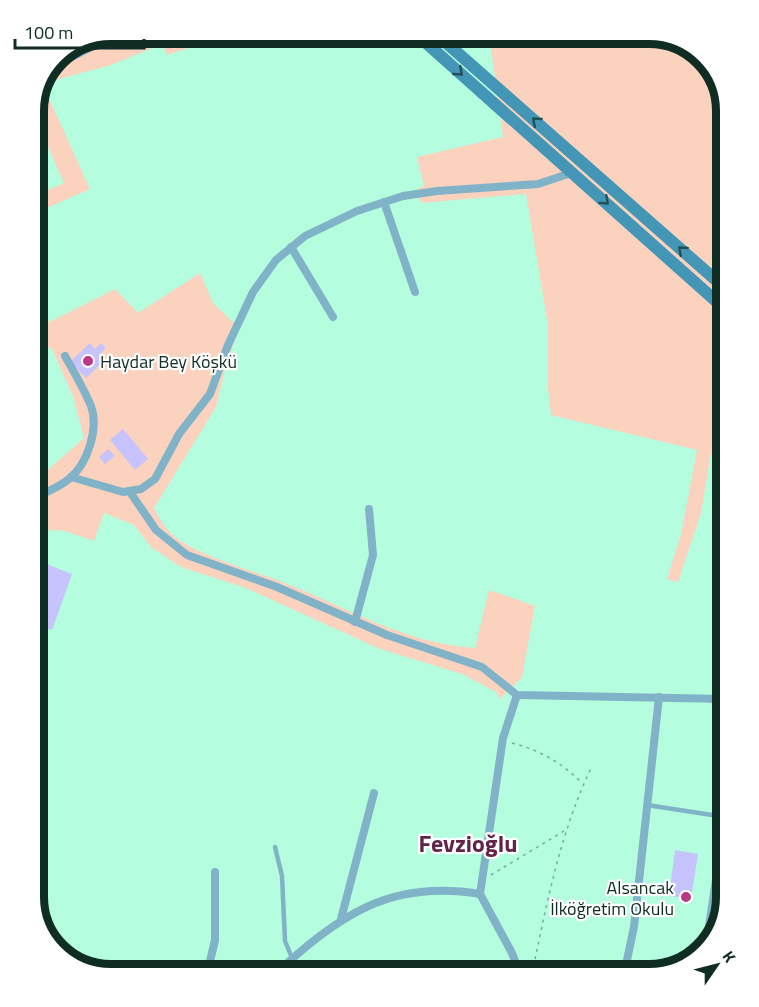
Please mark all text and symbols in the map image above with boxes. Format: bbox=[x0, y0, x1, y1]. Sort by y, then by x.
scale bar bbox=[15, 12, 144, 50]
text: 100 m bbox=[24, 19, 73, 46]
one-way arrow bbox=[452, 65, 463, 76]
one-way arrow bbox=[532, 118, 543, 129]
one-way arrow bbox=[599, 194, 609, 205]
one-way arrow bbox=[678, 246, 689, 257]
place label: Haydar Bey Köşkü bbox=[100, 348, 237, 375]
marker: Haydar Bey Köşkü bbox=[81, 354, 95, 368]
district label: Fevzioğlu bbox=[419, 825, 517, 861]
place label: Alsancak İlköğretim Okulu bbox=[550, 874, 674, 922]
marker: Alsancak İlköğretim Okulu bbox=[679, 890, 693, 904]
north arrow bbox=[687, 935, 747, 995]
text: K bbox=[717, 946, 742, 968]

